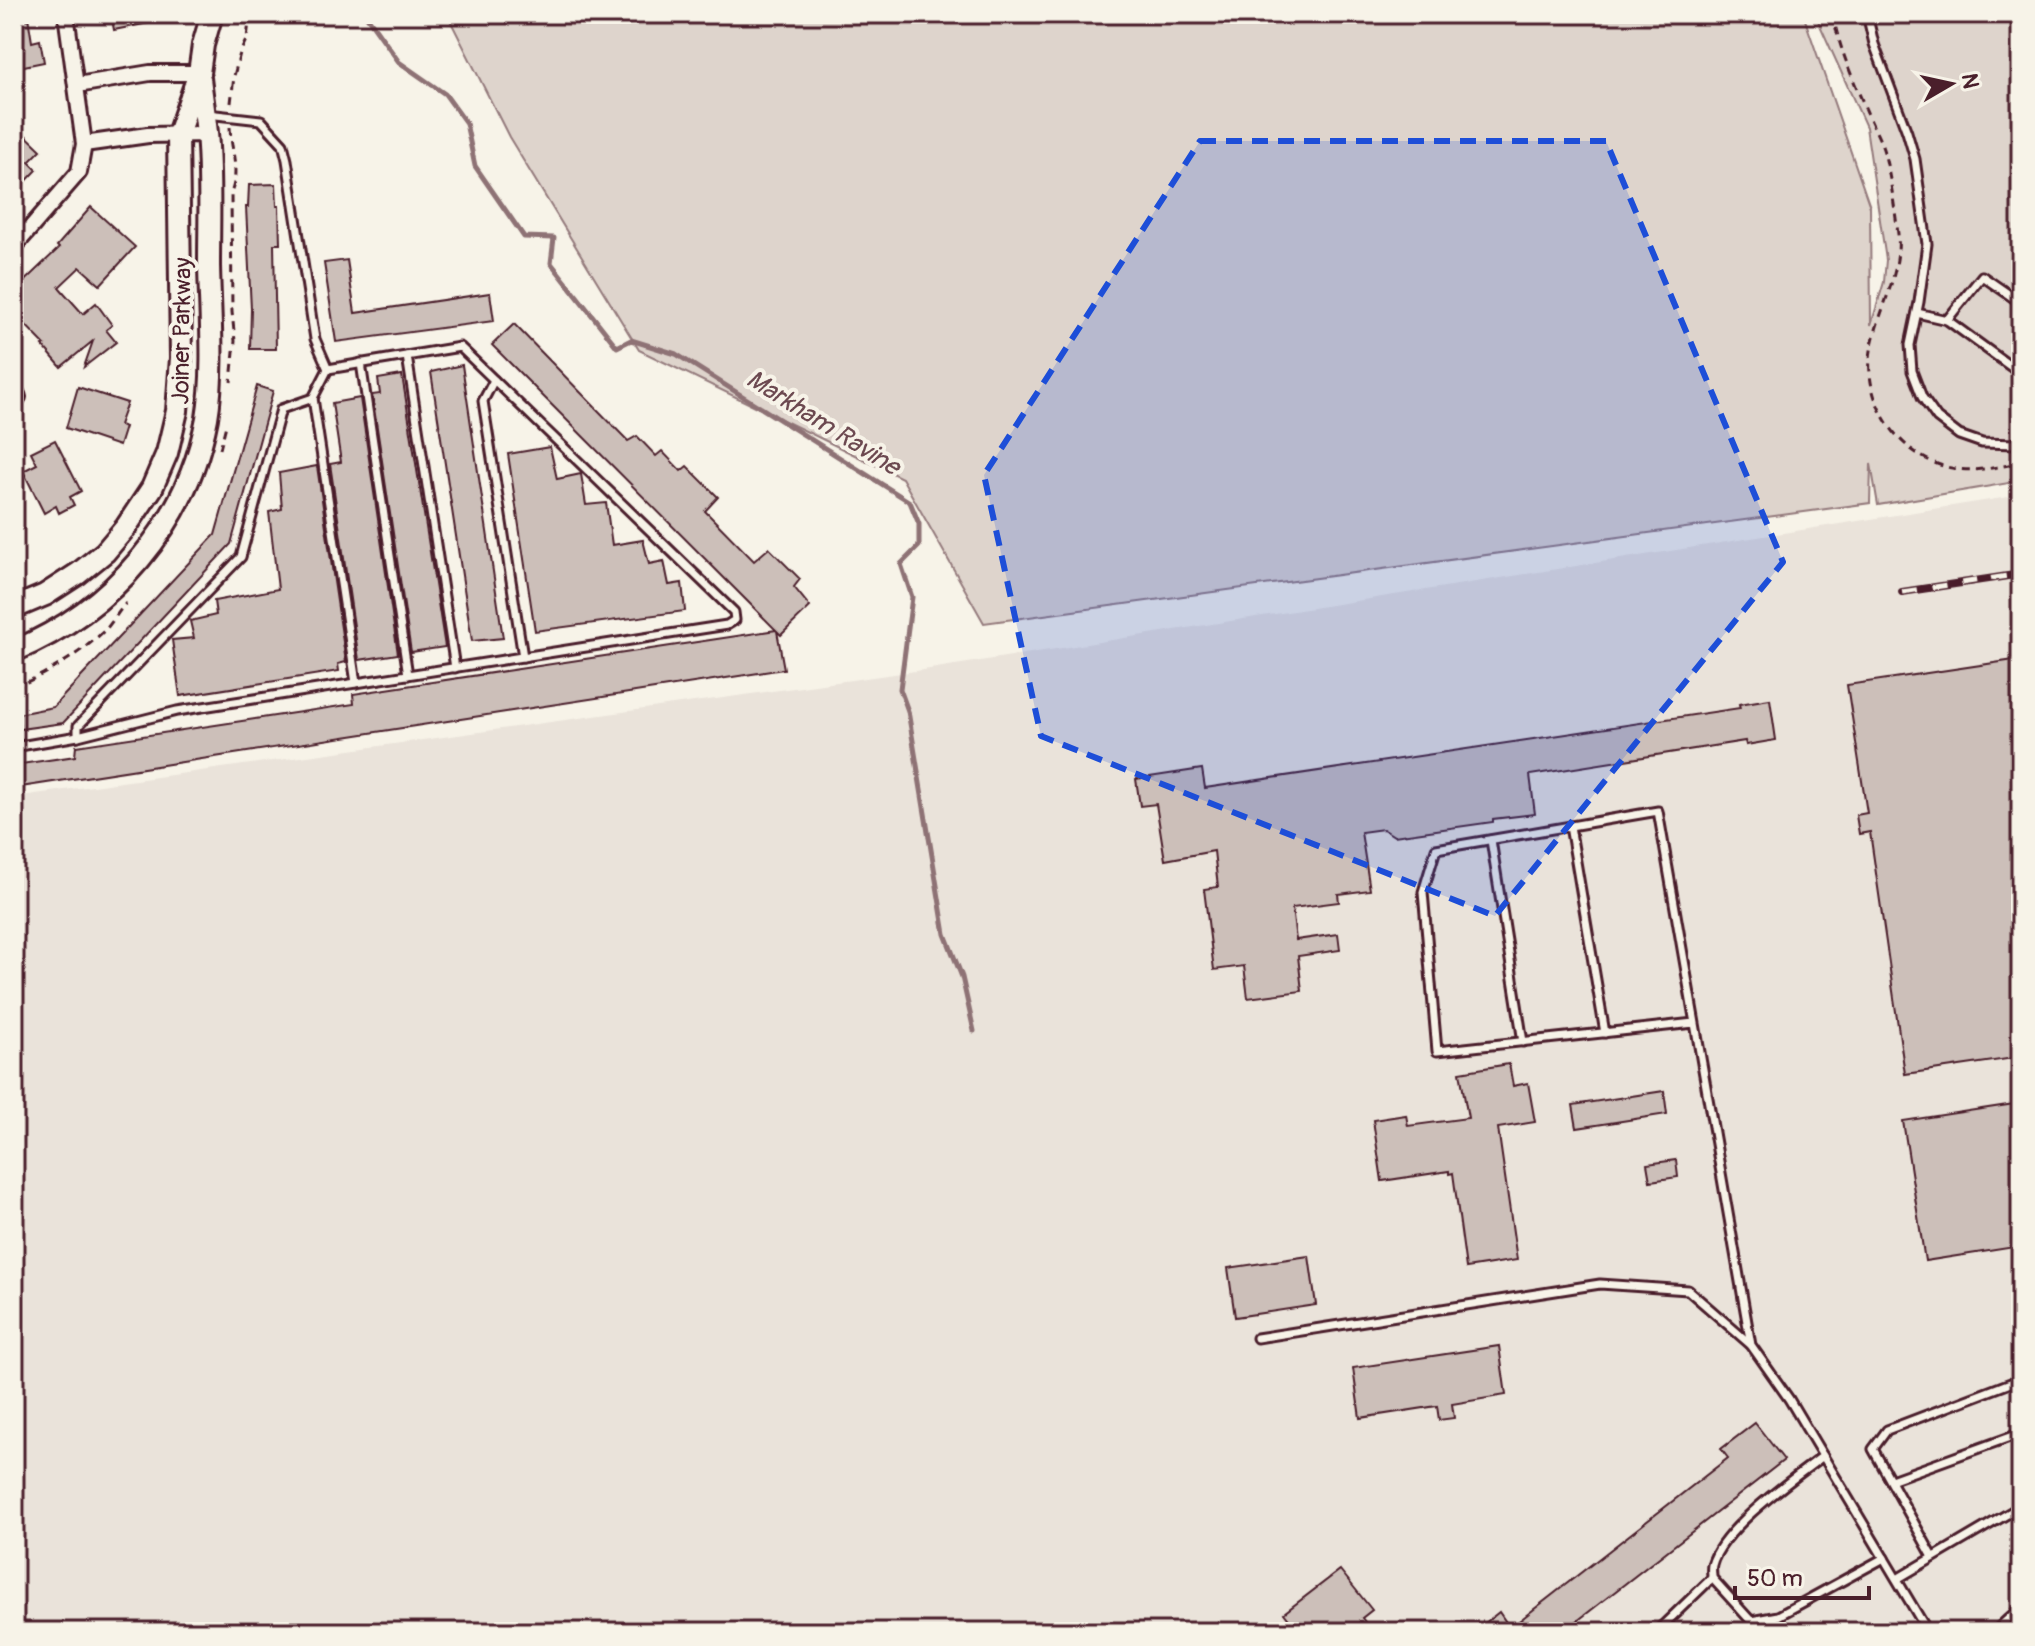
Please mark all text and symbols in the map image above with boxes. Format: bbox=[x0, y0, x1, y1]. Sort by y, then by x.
north arrow bbox=[1911, 44, 1991, 124]
text: N bbox=[1955, 71, 1985, 91]
street label: Joiner Parkway bbox=[166, 257, 198, 405]
water label: Markham Ravine bbox=[740, 363, 907, 484]
scale bar bbox=[1735, 1550, 1869, 1600]
text: 50 m bbox=[1747, 1564, 1803, 1593]

